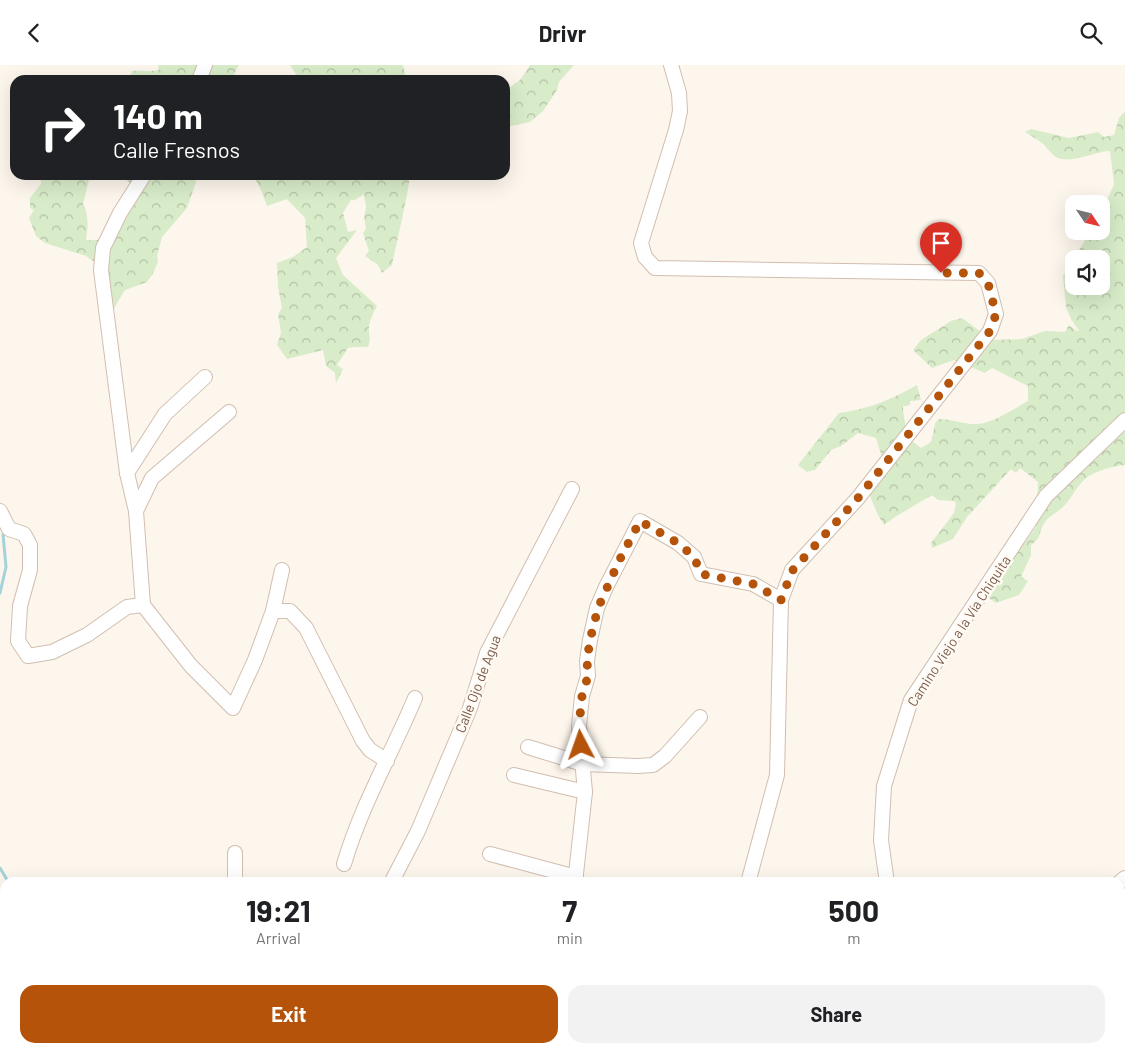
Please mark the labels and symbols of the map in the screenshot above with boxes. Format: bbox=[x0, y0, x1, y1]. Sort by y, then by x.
north arrow bbox=[1065, 195, 1110, 240]
pin bbox=[920, 222, 962, 273]
street label: Camino Viejo a la Vía Chiquita bbox=[903, 552, 1014, 709]
street label: Calle Ojo de Agua bbox=[451, 633, 504, 735]
position arrow bbox=[554, 718, 606, 770]

